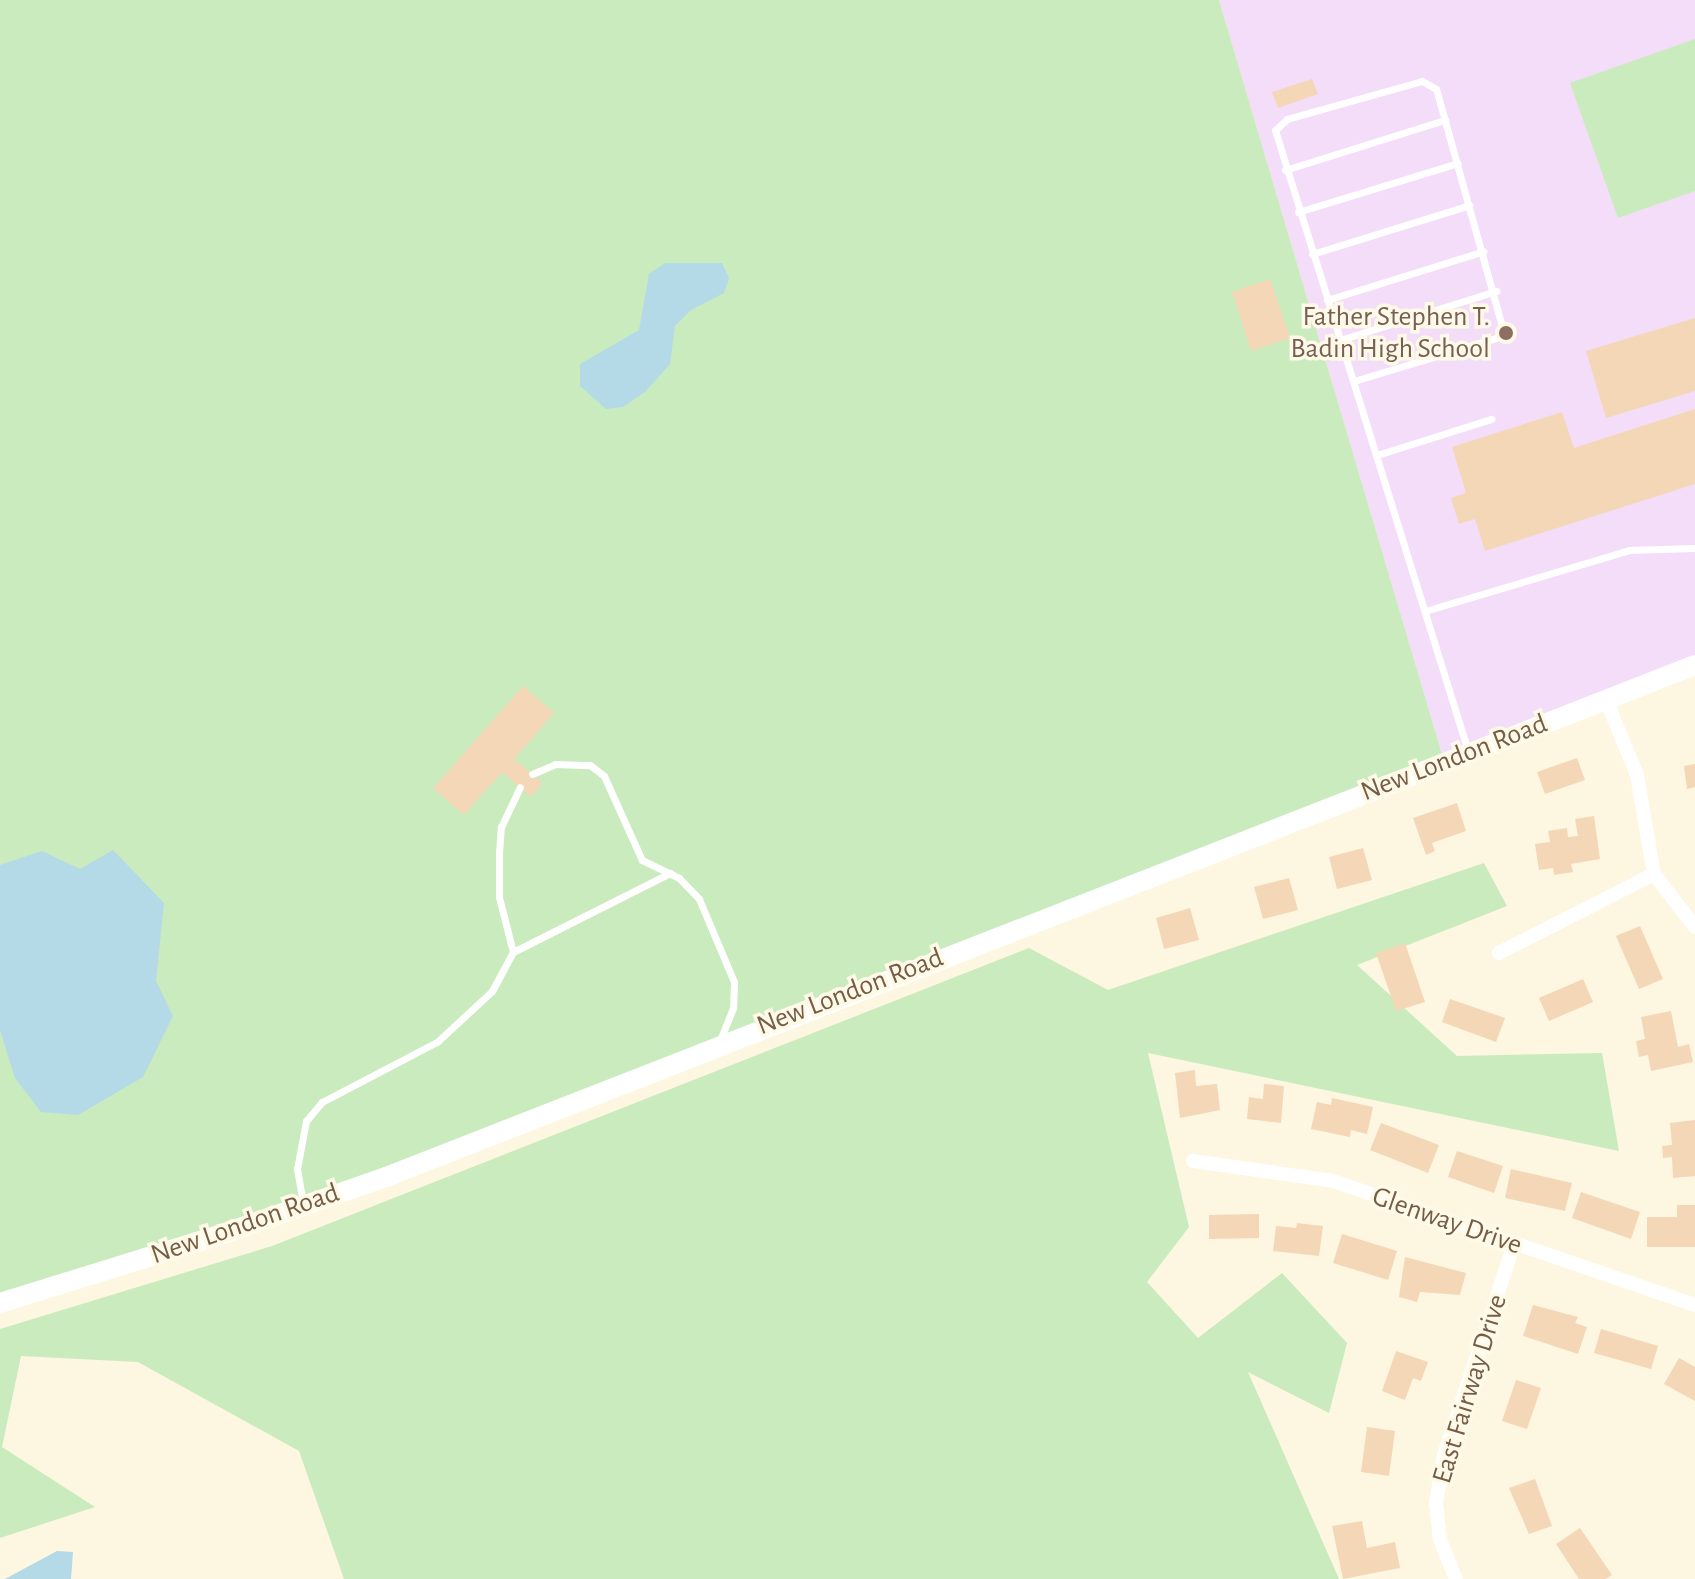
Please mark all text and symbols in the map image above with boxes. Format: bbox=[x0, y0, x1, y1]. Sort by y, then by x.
place label: Father Stephen T. Badin High School bbox=[1291, 300, 1490, 366]
marker: Father Stephen T. Badin High School bbox=[1497, 324, 1515, 342]
street label: New London Road bbox=[1356, 707, 1552, 809]
street label: New London Road bbox=[752, 941, 948, 1043]
street label: New London Road bbox=[146, 1176, 344, 1272]
street label: Glenway Drive bbox=[1368, 1180, 1526, 1262]
street label: East Fairway Drive bbox=[1425, 1290, 1515, 1488]

